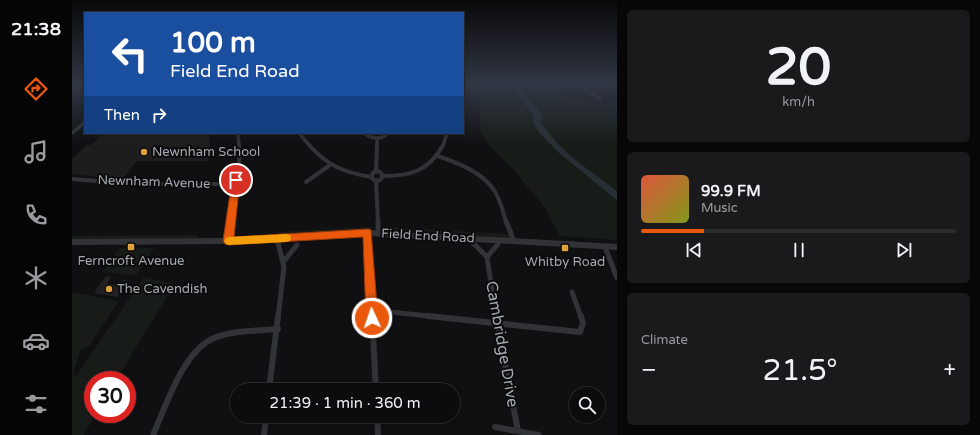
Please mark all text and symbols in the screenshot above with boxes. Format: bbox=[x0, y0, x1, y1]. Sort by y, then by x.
text: 21:38 bbox=[11, 18, 61, 40]
text: 100 m bbox=[170, 26, 256, 60]
icon: left bbox=[104, 28, 156, 80]
text: 20 bbox=[766, 36, 831, 99]
text: Field End Road bbox=[170, 60, 300, 82]
icon: directions bbox=[22, 75, 50, 103]
text: km/h bbox=[782, 94, 815, 110]
icon: right bbox=[148, 104, 170, 126]
text: Then bbox=[104, 106, 140, 124]
icon: music bbox=[22, 138, 50, 166]
place label: Newnham School bbox=[152, 144, 260, 160]
marker: Newnham School bbox=[139, 147, 149, 157]
pin bbox=[219, 163, 253, 197]
icon: arrive bbox=[225, 169, 247, 191]
street label: Newnham Avenue bbox=[97, 172, 211, 192]
text: 99.9 FM bbox=[701, 182, 761, 200]
text: Music bbox=[701, 200, 738, 216]
icon: phone bbox=[22, 201, 50, 229]
street label: Field End Road bbox=[381, 226, 475, 246]
icon: previous bbox=[683, 239, 705, 261]
icon: pause bbox=[788, 239, 810, 261]
icon: next bbox=[893, 239, 915, 261]
marker: Ferncroft Avenue bbox=[126, 242, 136, 252]
marker: Whitby Road bbox=[560, 243, 570, 253]
place label: Ferncroft Avenue bbox=[78, 253, 184, 269]
place label: Whitby Road bbox=[525, 254, 605, 270]
icon: climate bbox=[22, 264, 50, 292]
street label: Cambridge Drive bbox=[481, 279, 523, 409]
place label: The Cavendish bbox=[117, 281, 207, 297]
marker: The Cavendish bbox=[104, 284, 114, 294]
position arrow bbox=[351, 297, 393, 339]
icon: car bbox=[22, 327, 50, 355]
text: Climate bbox=[641, 332, 688, 348]
text: 21.5° bbox=[763, 352, 838, 389]
text: − bbox=[641, 357, 657, 383]
text: + bbox=[944, 357, 956, 383]
speed limit sign: 30 bbox=[84, 371, 136, 423]
map controls bbox=[569, 387, 605, 423]
button: search bbox=[569, 387, 605, 423]
icon: filters bbox=[22, 390, 50, 418]
text: 21:39 · 1 min · 360 m bbox=[270, 394, 420, 412]

